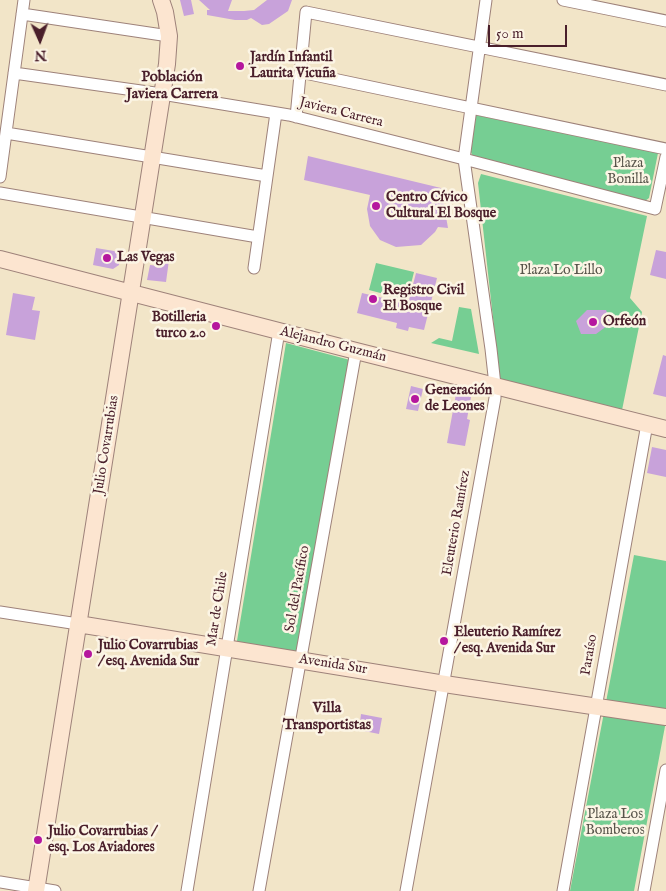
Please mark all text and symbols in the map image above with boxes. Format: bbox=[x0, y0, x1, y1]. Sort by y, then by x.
north arrow bbox=[15, 15, 65, 65]
scale bar bbox=[491, 15, 570, 47]
text: 50 m bbox=[496, 24, 524, 43]
text: N bbox=[34, 46, 47, 64]
place label: Jardín Infantil Laurita Vicuña bbox=[250, 50, 336, 82]
marker: Jardín Infantil Laurita Vicuña bbox=[234, 60, 246, 72]
district label: Población Javiera Carrera bbox=[126, 69, 218, 104]
street label: Javiera Carrera bbox=[297, 94, 385, 132]
park label: Plaza Bonilla bbox=[607, 156, 649, 188]
place label: Centro Cívico Cultural El Bosque bbox=[386, 190, 496, 222]
marker: Centro Cívico Cultural El Bosque bbox=[370, 200, 382, 212]
place label: Las Vegas bbox=[117, 250, 174, 266]
marker: Las Vegas bbox=[101, 252, 113, 264]
park label: Plaza Lo Lillo bbox=[519, 263, 603, 279]
place label: Registro Civil El Bosque bbox=[383, 283, 464, 316]
marker: Registro Civil El Bosque bbox=[367, 293, 379, 305]
place label: Botilleria turco 2.0 bbox=[152, 310, 206, 342]
place label: Orfeón bbox=[603, 314, 646, 330]
marker: Orfeón bbox=[587, 316, 599, 328]
marker: Botilleria turco 2.0 bbox=[210, 320, 222, 332]
street label: Alejandro Guzmán bbox=[278, 324, 388, 366]
place label: Generación de Leones bbox=[425, 383, 492, 416]
marker: Generación de Leones bbox=[409, 393, 421, 405]
street label: Julio Covarrubias bbox=[91, 394, 123, 496]
street label: Eleuterio Ramírez bbox=[439, 469, 475, 577]
street label: Sol del Pacífico bbox=[282, 544, 314, 634]
street label: Mar de Chile bbox=[204, 570, 232, 648]
place label: Eleuterio Ramírez / esq. Avenida Sur bbox=[454, 625, 561, 658]
street label: Paraíso bbox=[578, 633, 602, 677]
marker: Eleuterio Ramírez / esq. Avenida Sur bbox=[438, 635, 450, 647]
place label: Julio Covarrubias / esq. Avenida Sur bbox=[98, 638, 199, 670]
marker: Julio Covarrubias / esq. Avenida Sur bbox=[82, 648, 94, 660]
street label: Avenida Sur bbox=[298, 651, 368, 679]
district label: Villa Transportistas bbox=[283, 700, 371, 735]
park label: Plaza Los Bomberos bbox=[585, 807, 645, 840]
place label: Julio Covarrubias / esq. Los Aviadores bbox=[48, 824, 156, 856]
marker: Julio Covarrubias / esq. Los Aviadores bbox=[32, 834, 44, 846]

